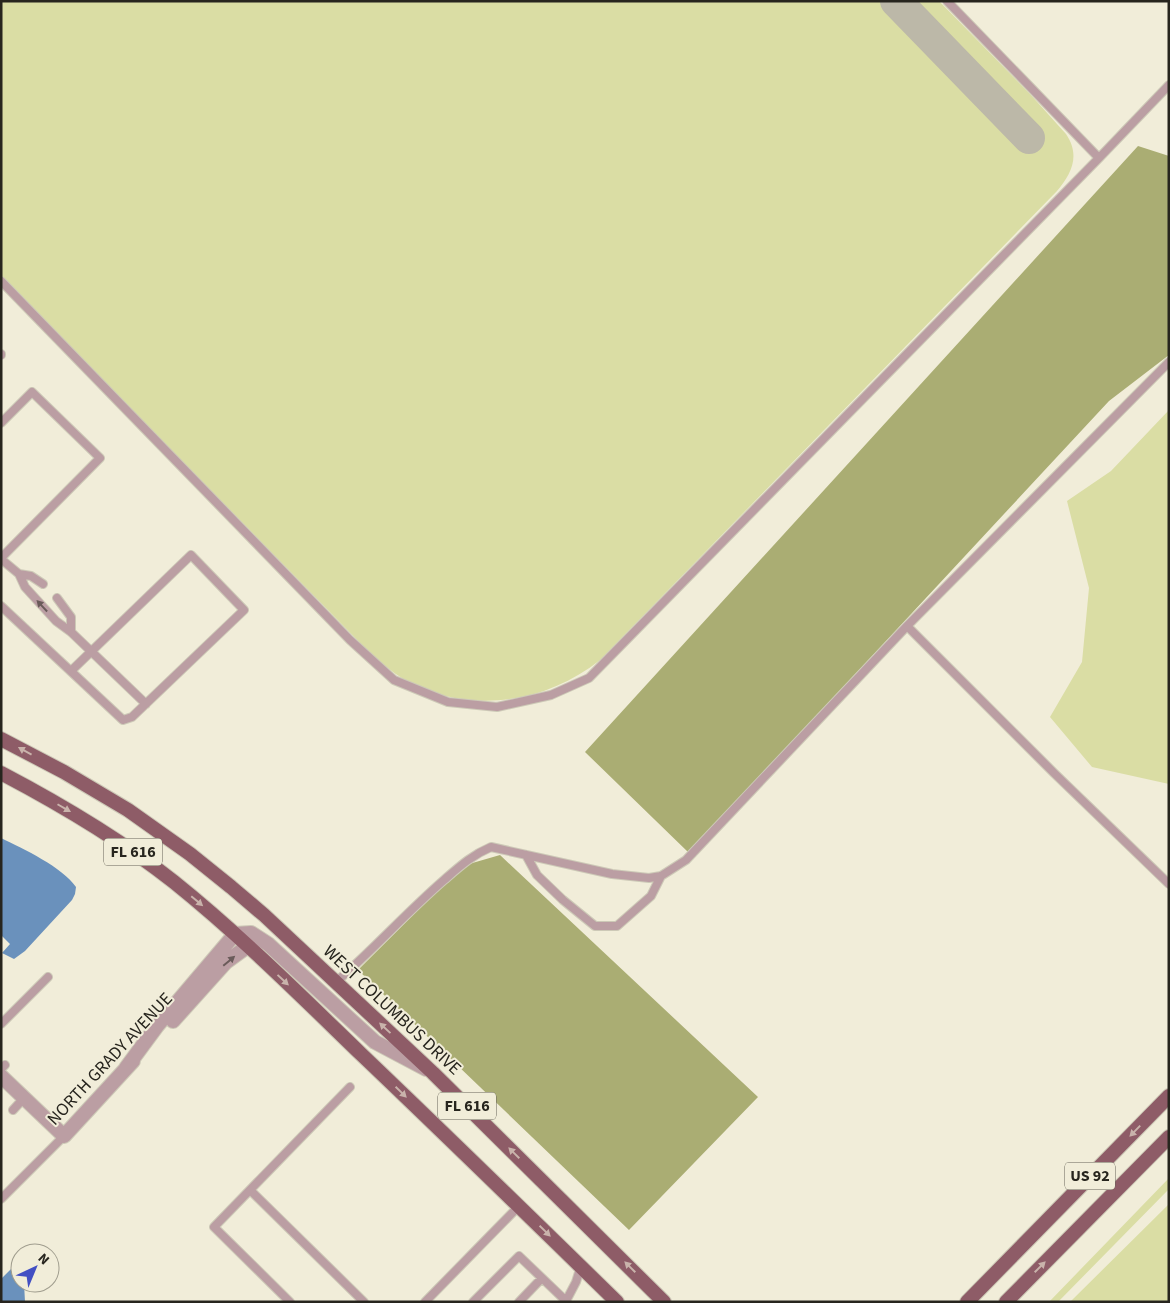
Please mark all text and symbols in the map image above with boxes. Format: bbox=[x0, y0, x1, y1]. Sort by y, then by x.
one-way arrow bbox=[36, 600, 48, 612]
one-way arrow bbox=[18, 747, 32, 755]
one-way arrow bbox=[57, 804, 71, 812]
road number: FL 616 bbox=[104, 839, 162, 866]
one-way arrow bbox=[190, 896, 203, 907]
street label: WEST COLUMBUS DRIVE bbox=[317, 939, 467, 1081]
one-way arrow bbox=[223, 956, 235, 967]
one-way arrow bbox=[277, 974, 289, 986]
street label: NORTH GRADY AVENUE bbox=[42, 987, 178, 1131]
one-way arrow bbox=[379, 1022, 391, 1034]
one-way arrow bbox=[395, 1086, 407, 1098]
road number: FL 616 bbox=[438, 1092, 496, 1120]
one-way arrow bbox=[1129, 1124, 1141, 1136]
one-way arrow bbox=[509, 1147, 521, 1159]
road number: US 92 bbox=[1065, 1162, 1115, 1190]
one-way arrow bbox=[538, 1225, 550, 1237]
north arrow bbox=[10, 1243, 60, 1293]
text: N bbox=[33, 1249, 54, 1270]
one-way arrow bbox=[1034, 1261, 1046, 1273]
one-way arrow bbox=[624, 1262, 636, 1274]

